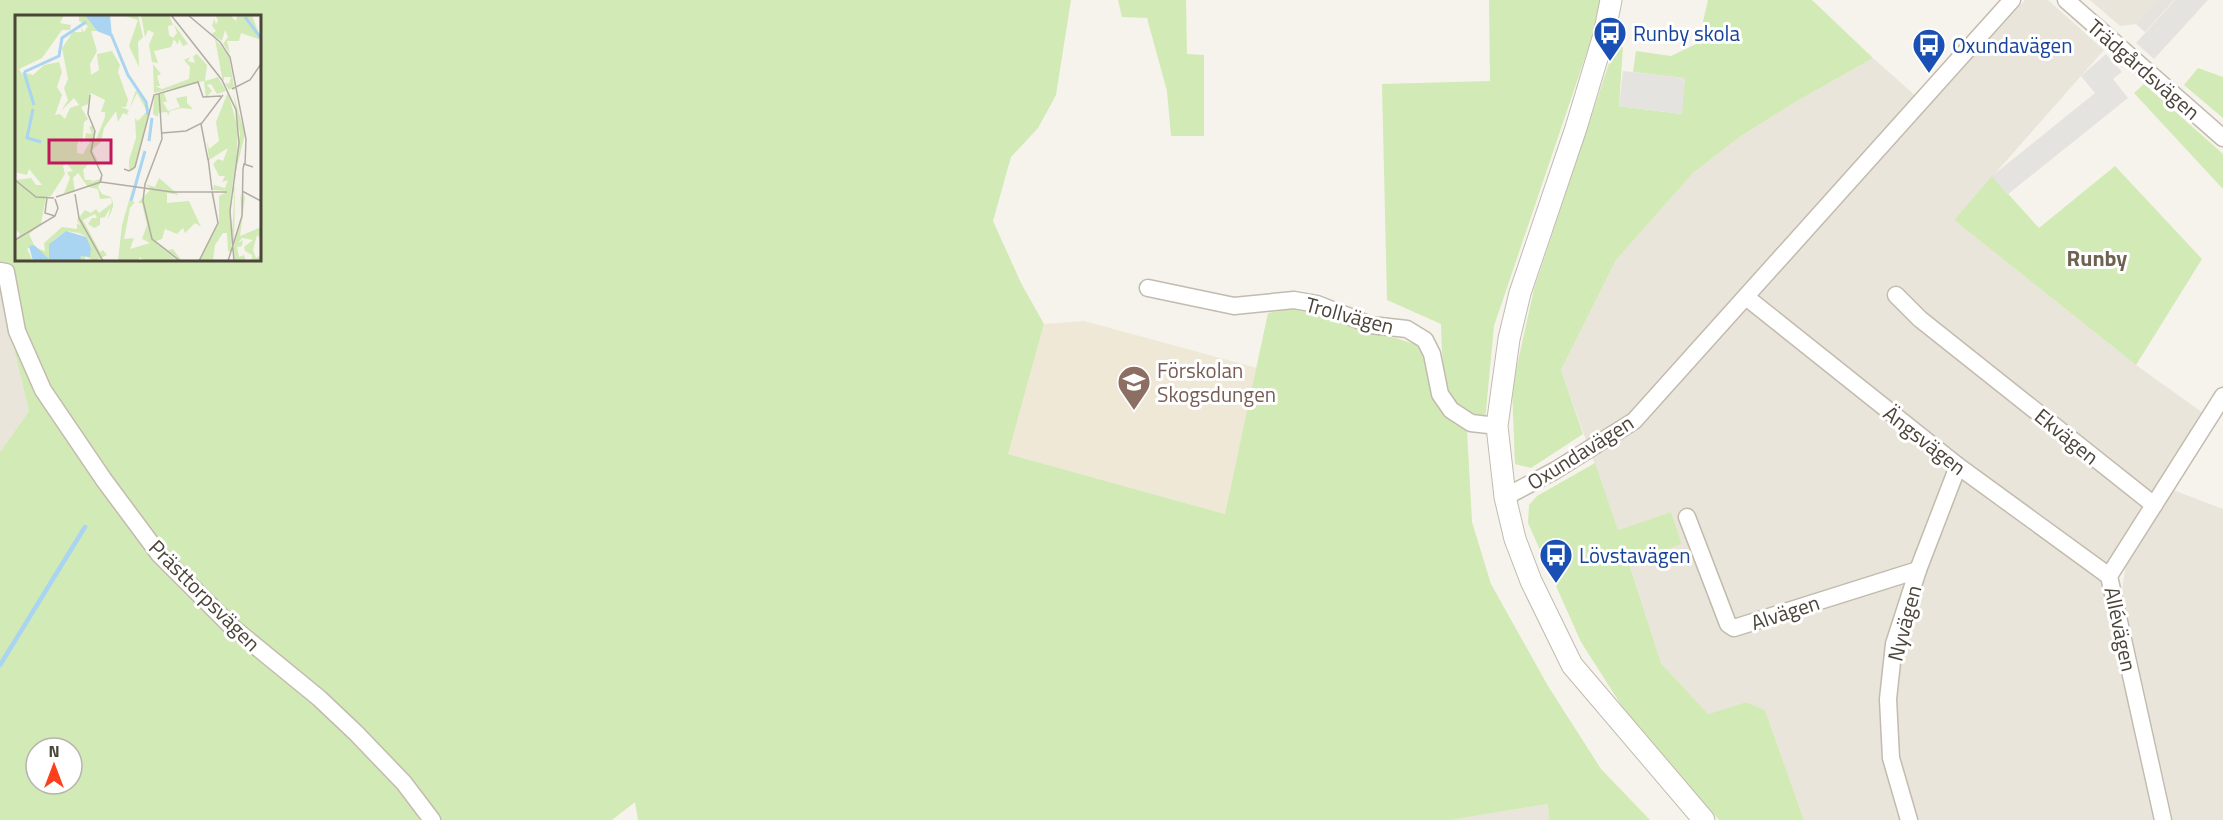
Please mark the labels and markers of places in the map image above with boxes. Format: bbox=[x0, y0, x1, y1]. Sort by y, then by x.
bus stop icon: Runby skola bbox=[1592, 15, 1628, 62]
place label: Runby skola bbox=[1633, 17, 1740, 49]
bus stop icon: Oxundavägen bbox=[1911, 27, 1947, 74]
place label: Oxundavägen bbox=[1952, 29, 2072, 61]
place label: Förskolan Skogsdungen bbox=[1157, 354, 1276, 410]
school or university icon: Förskolan Skogsdungen bbox=[1116, 364, 1152, 411]
bus stop icon: Lövstavägen bbox=[1538, 537, 1574, 584]
place label: Lövstavägen bbox=[1579, 539, 1691, 571]

